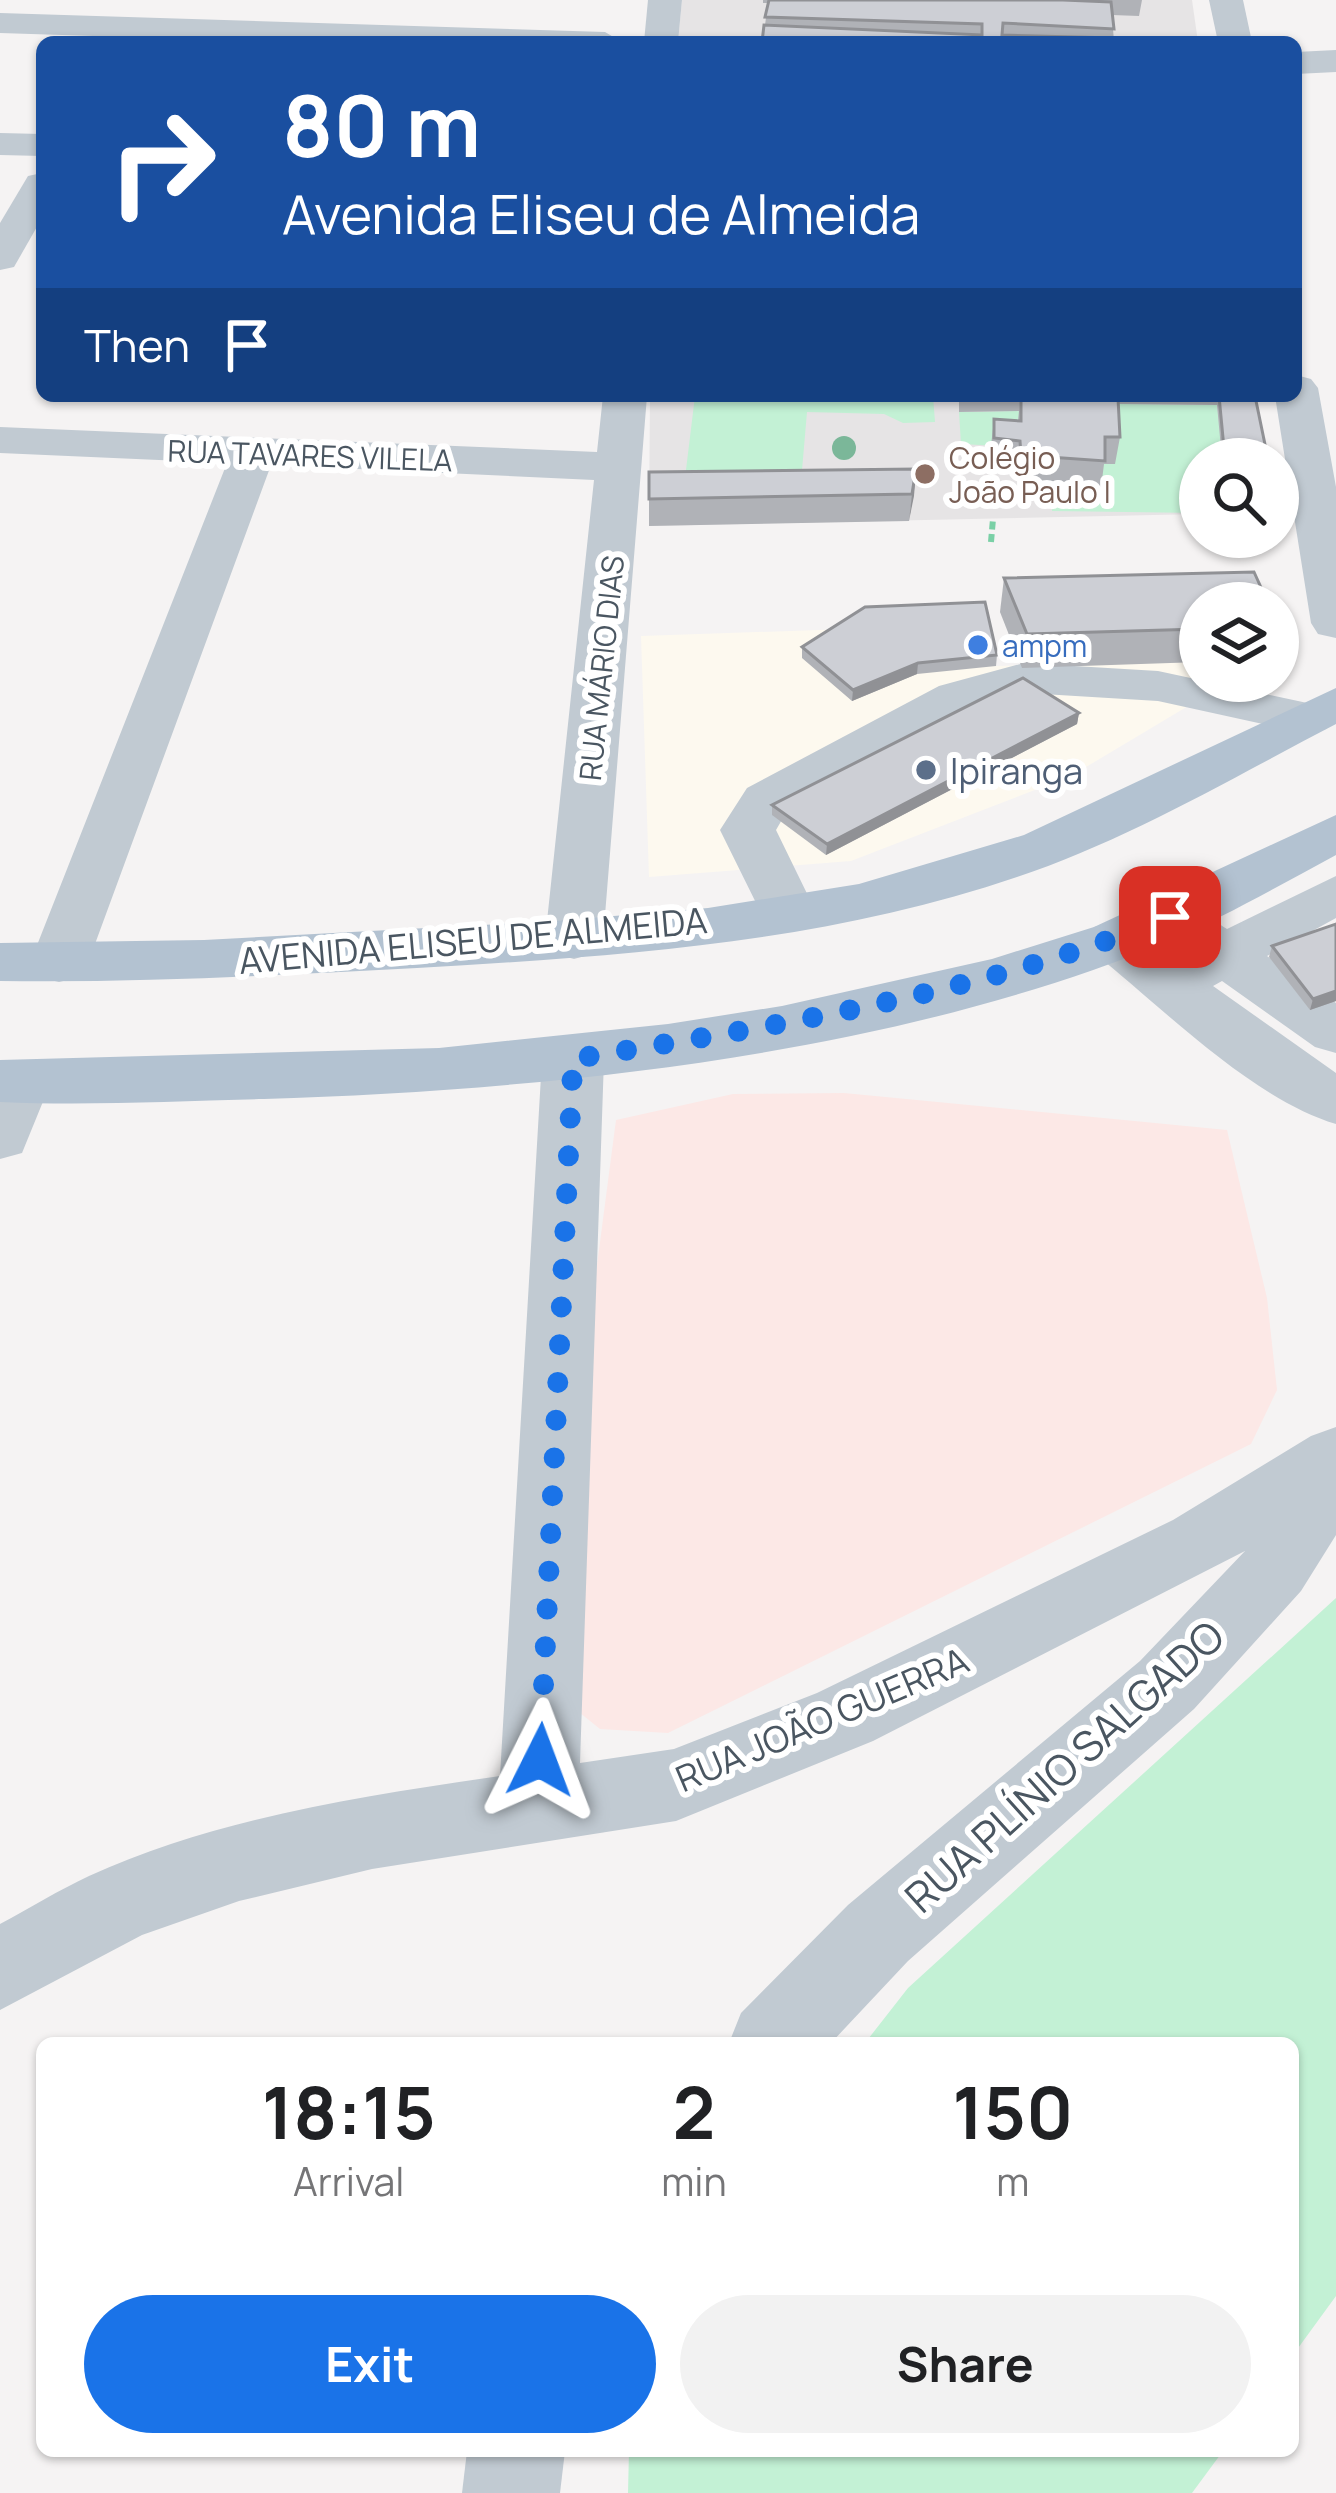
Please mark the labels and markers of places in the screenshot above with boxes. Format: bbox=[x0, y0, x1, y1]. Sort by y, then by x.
place label: Colégio João Paulo I bbox=[949, 437, 1111, 512]
marker: Colégio João Paulo I bbox=[912, 461, 938, 487]
place label: ampm bbox=[1002, 625, 1087, 666]
marker: ampm bbox=[965, 632, 991, 658]
place label: Ipiranga bbox=[950, 746, 1083, 795]
marker: Ipiranga bbox=[913, 757, 939, 783]
pin bbox=[1119, 866, 1221, 968]

